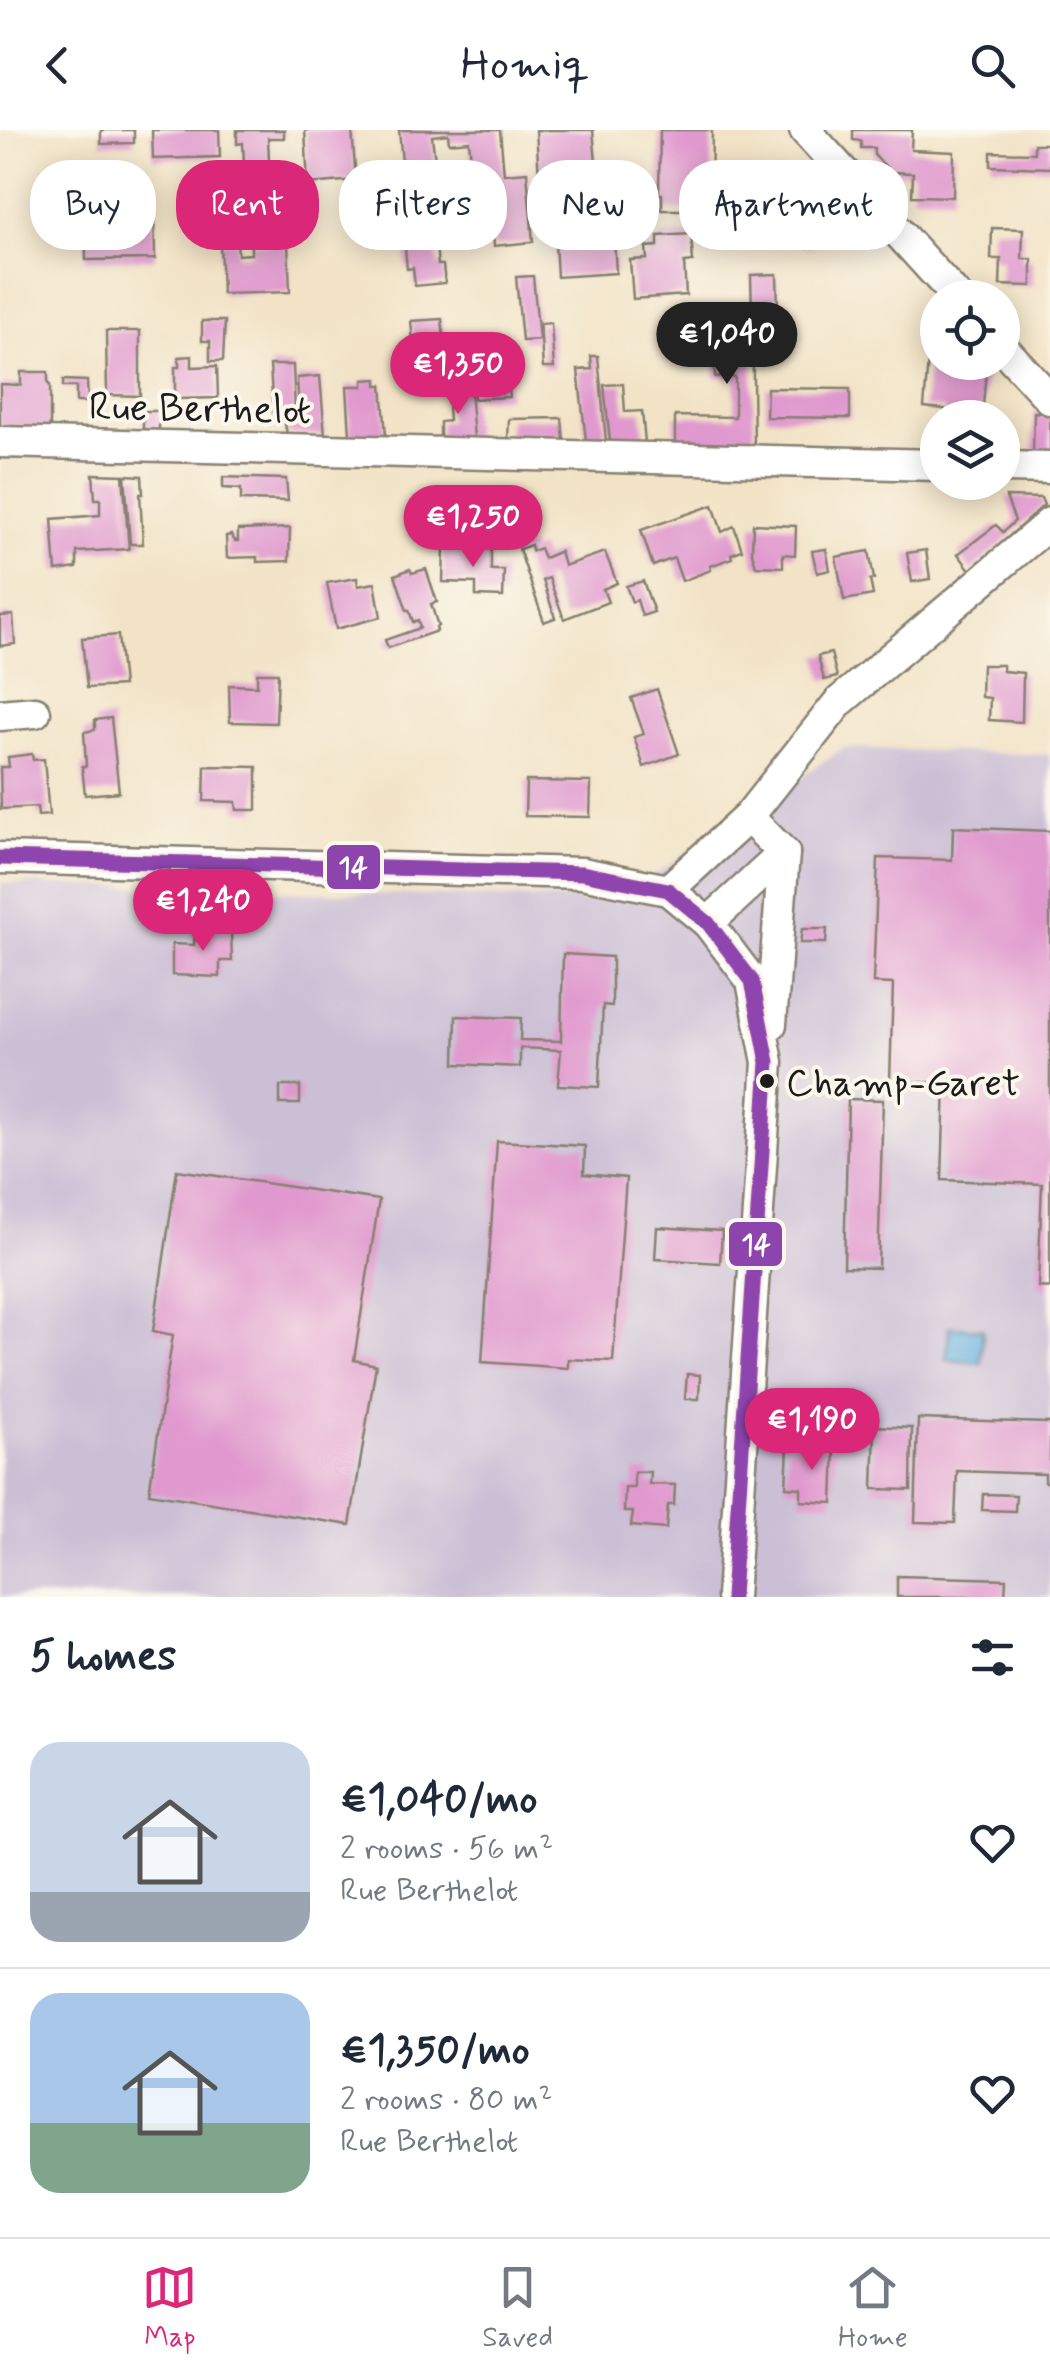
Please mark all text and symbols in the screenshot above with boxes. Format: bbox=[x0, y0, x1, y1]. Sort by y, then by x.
text: Homiq bbox=[461, 36, 589, 95]
icon: back bbox=[30, 38, 85, 93]
icon: search bbox=[965, 38, 1020, 93]
chip: Buy bbox=[30, 160, 156, 250]
chip: Rent bbox=[176, 160, 319, 250]
chip: Filters bbox=[339, 160, 507, 250]
chip: New bbox=[527, 160, 659, 250]
chip: Apartment bbox=[679, 160, 908, 250]
map controls bbox=[920, 280, 1020, 500]
button: locate bbox=[920, 280, 1020, 380]
pin: €1,040 bbox=[646, 302, 808, 387]
text: €1,040 bbox=[678, 313, 776, 355]
pin: €1,350 bbox=[377, 332, 539, 417]
text: €1,350 bbox=[412, 343, 504, 385]
street label: Rue Berthelot bbox=[88, 382, 312, 438]
button: layers bbox=[920, 400, 1020, 500]
pin: €1,250 bbox=[392, 485, 554, 570]
text: €1,250 bbox=[426, 496, 520, 538]
line badge: 14 bbox=[325, 843, 382, 891]
text: 14 bbox=[338, 851, 368, 888]
pin: €1,240 bbox=[122, 869, 284, 954]
text: €1,240 bbox=[155, 880, 251, 922]
place label: Champ-Garet bbox=[786, 1060, 1020, 1109]
marker: Champ-Garet bbox=[757, 1071, 777, 1091]
line badge: 14 bbox=[727, 1220, 784, 1268]
text: 14 bbox=[741, 1228, 771, 1265]
pin: €1,190 bbox=[731, 1388, 893, 1473]
text: €1,190 bbox=[767, 1399, 857, 1441]
text: 5 homes bbox=[30, 1630, 176, 1685]
icon: filters bbox=[965, 1630, 1020, 1685]
text: €1,040/mo bbox=[340, 1773, 537, 1828]
icon: home bbox=[110, 1782, 230, 1902]
icon: heart bbox=[965, 1815, 1020, 1870]
text: 2 rooms · 56 m² bbox=[340, 1828, 553, 1870]
text: Rue Berthelot bbox=[340, 1870, 518, 1912]
text: €1,350/mo bbox=[340, 2024, 530, 2079]
icon: home bbox=[110, 2033, 230, 2153]
icon: heart bbox=[965, 2066, 1020, 2121]
text: 2 rooms · 80 m² bbox=[340, 2079, 553, 2121]
text: Rue Berthelot bbox=[340, 2121, 518, 2163]
tab: Map bbox=[142, 2260, 197, 2357]
tab: Saved bbox=[482, 2260, 553, 2357]
tab: Home bbox=[838, 2260, 908, 2357]

